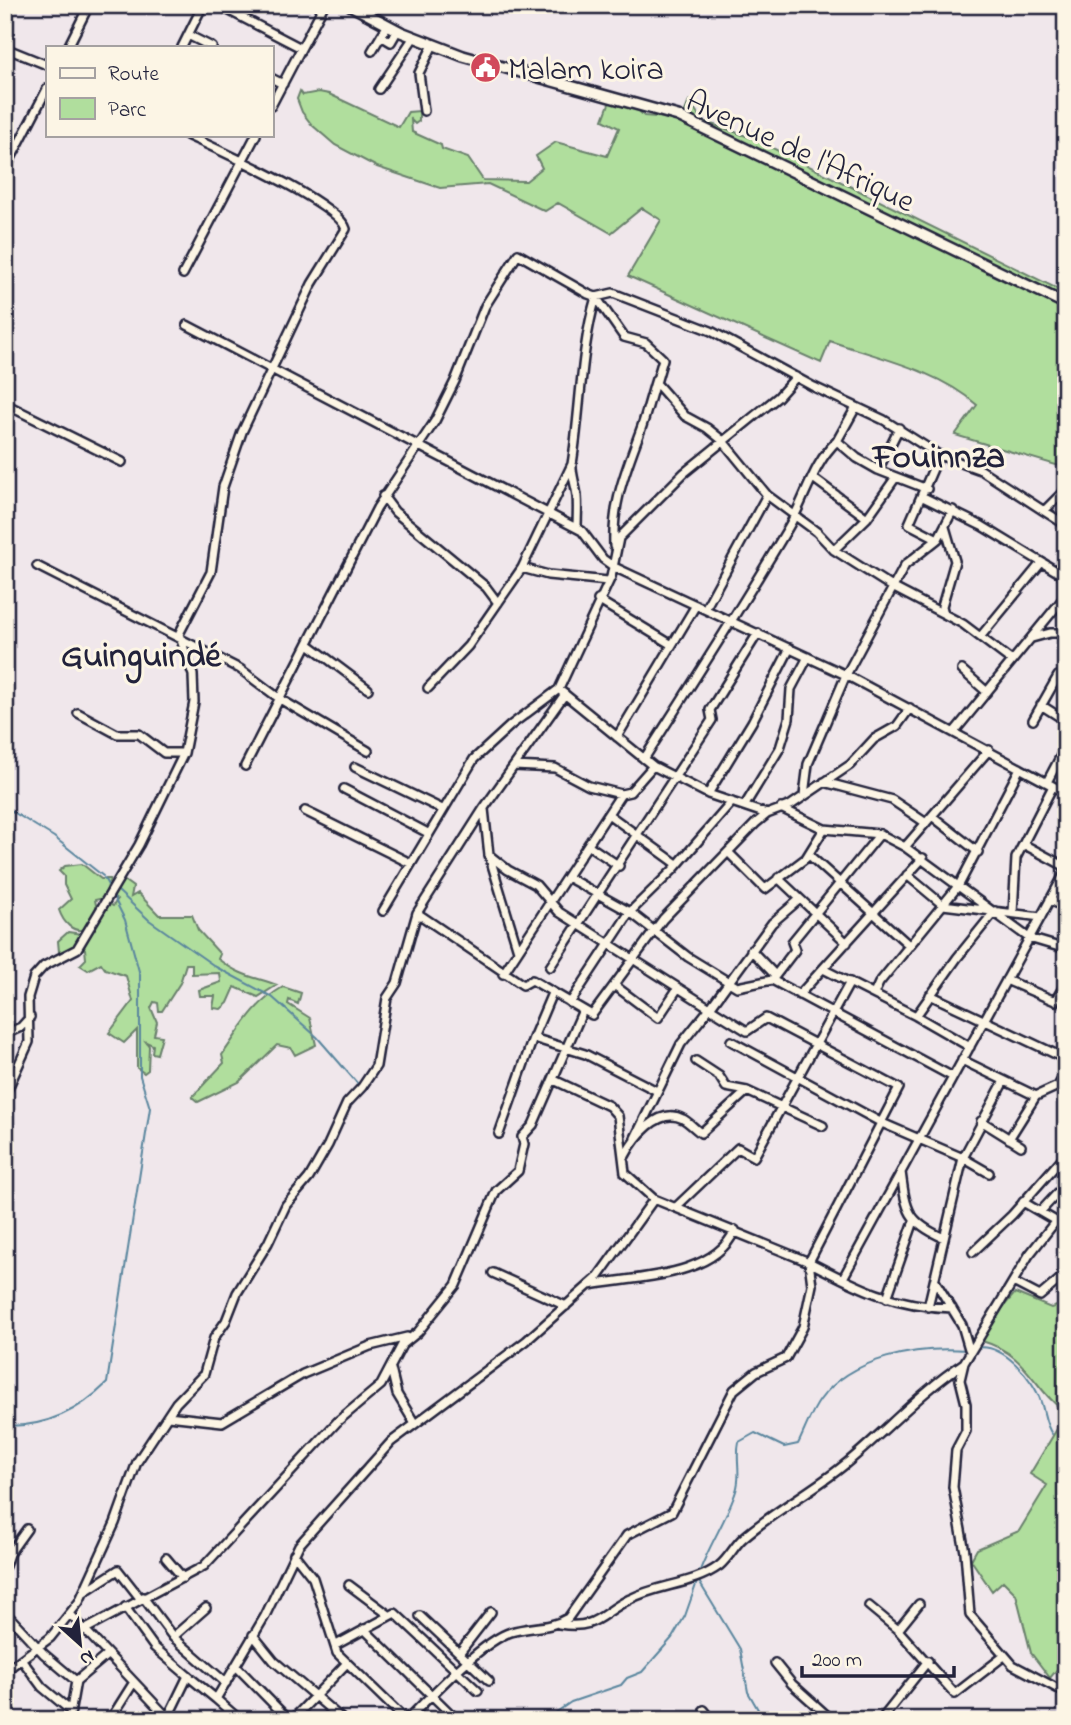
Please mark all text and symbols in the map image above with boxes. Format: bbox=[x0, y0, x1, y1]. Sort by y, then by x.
legend bbox=[46, 46, 273, 136]
place label: Malam koira bbox=[508, 48, 664, 95]
public building icon: Malam koira bbox=[468, 51, 502, 85]
text: Route bbox=[108, 60, 160, 90]
street label: Avenue de l'Afrique bbox=[677, 80, 922, 227]
text: Parc bbox=[108, 96, 147, 126]
district label: Fouinnza bbox=[871, 433, 1005, 484]
district label: Guinguindé bbox=[61, 632, 222, 684]
north arrow bbox=[46, 1610, 116, 1680]
scale bar bbox=[802, 1634, 954, 1678]
text: N bbox=[75, 1642, 98, 1672]
text: 200 m bbox=[812, 1646, 862, 1676]

